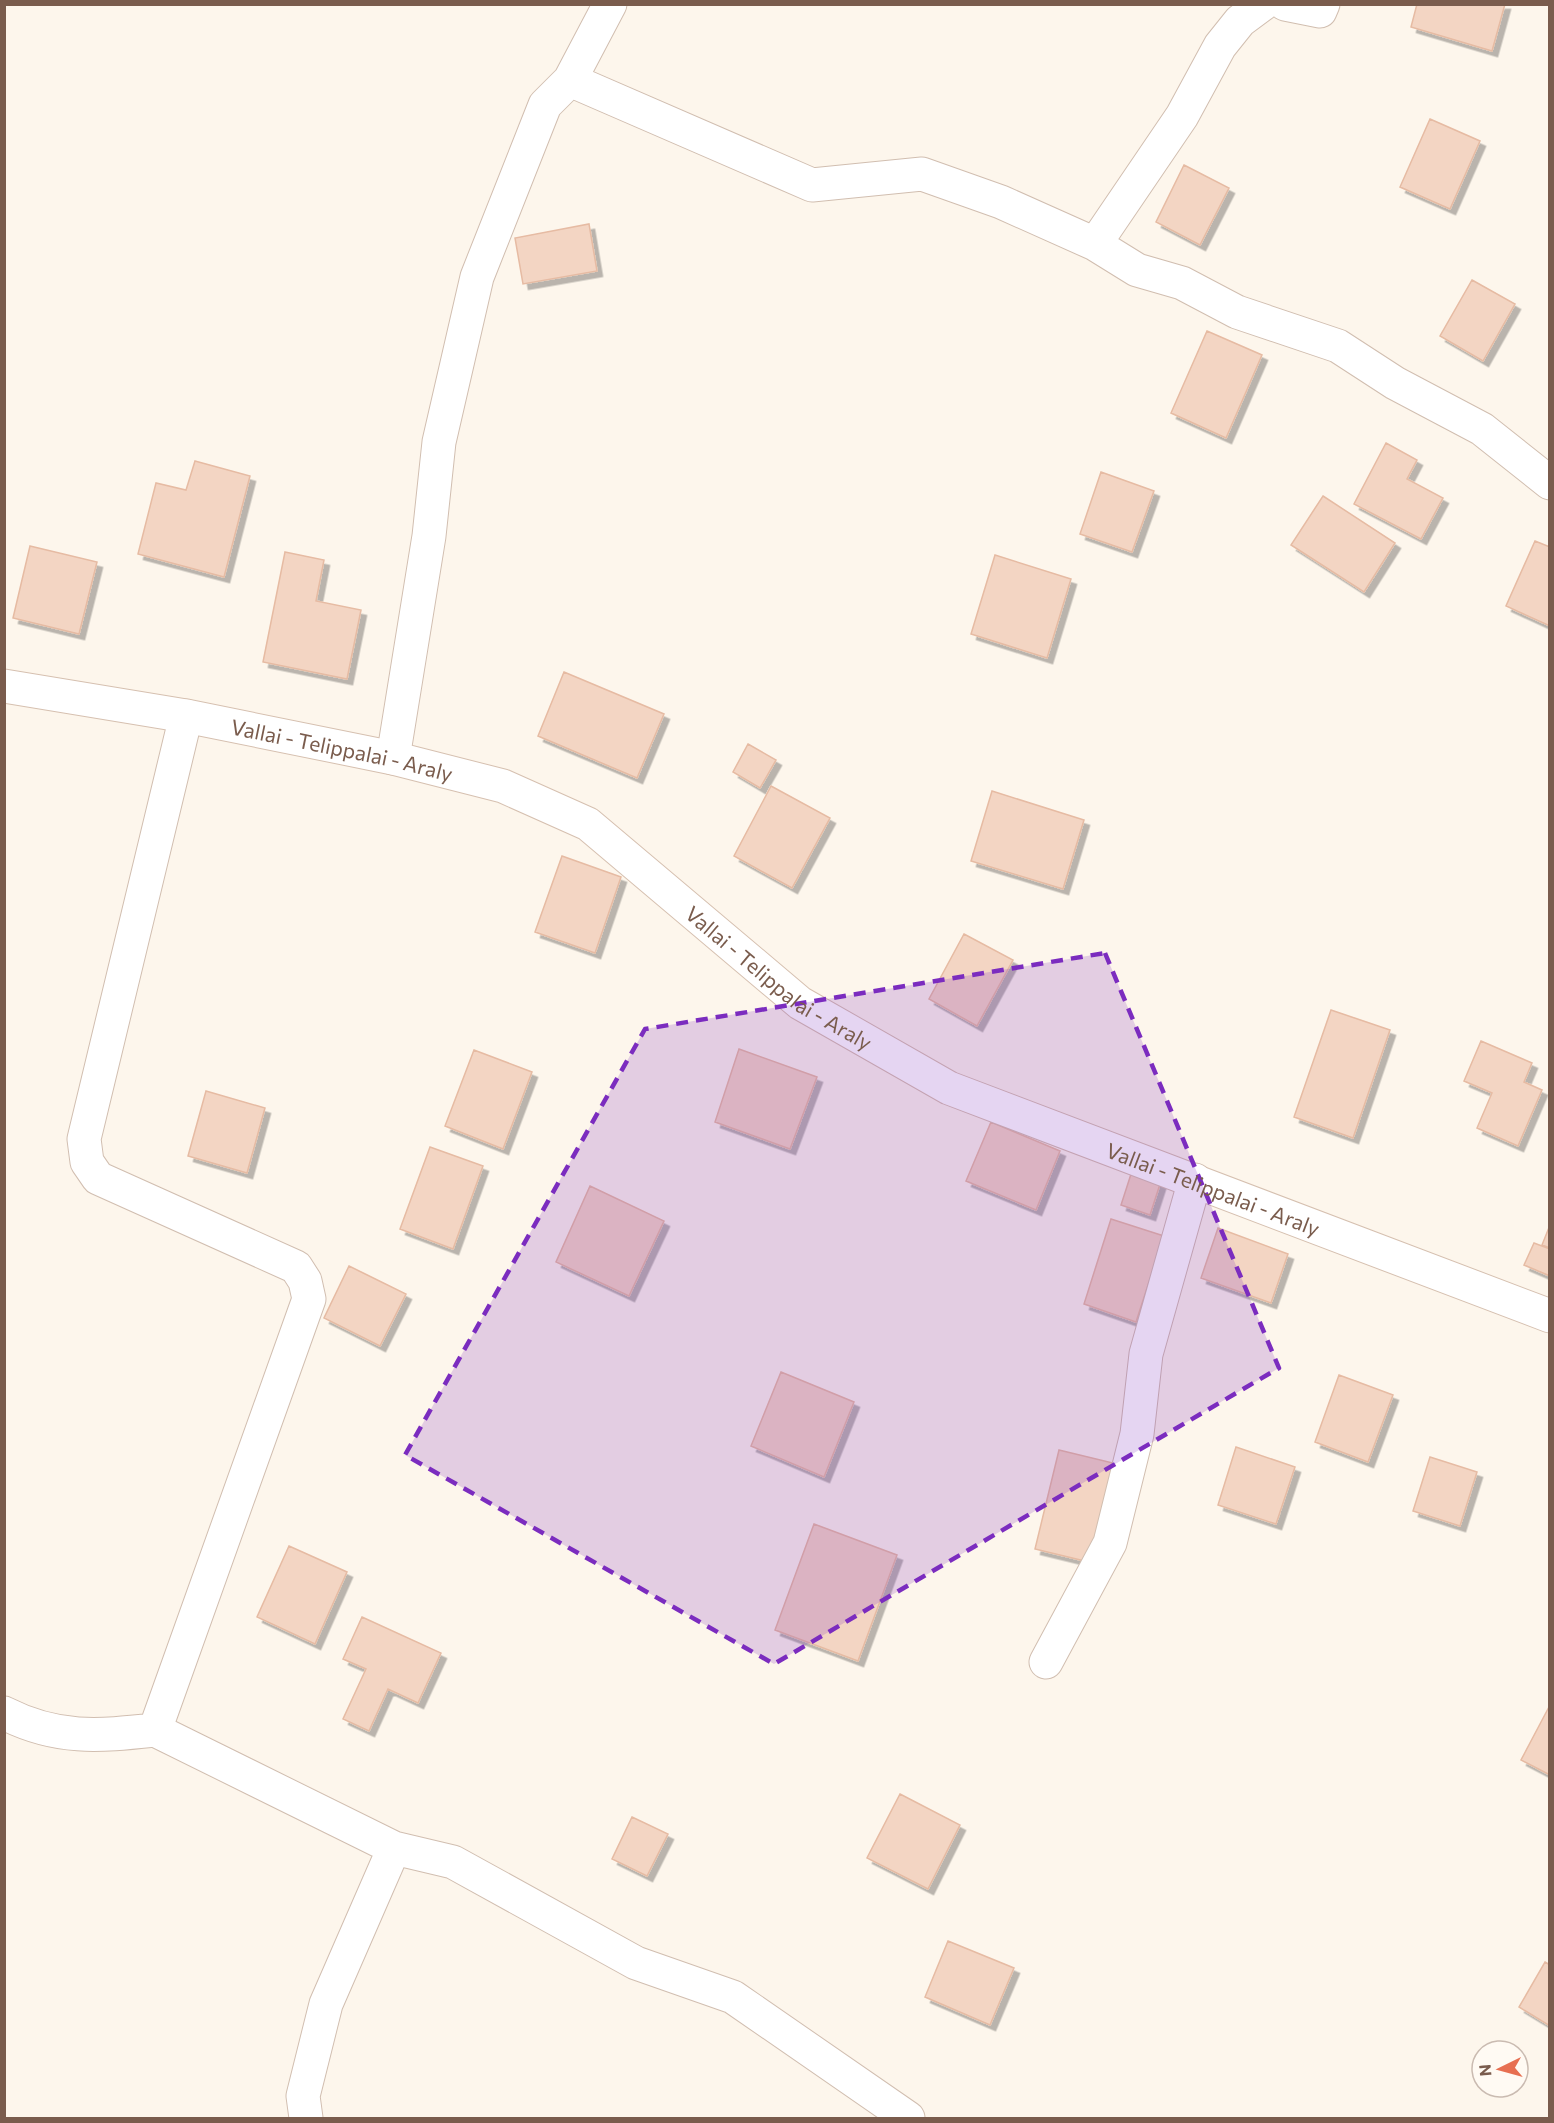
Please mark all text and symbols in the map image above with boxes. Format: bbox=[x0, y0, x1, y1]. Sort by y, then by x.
street label: Vallai - Telippalai - Araly bbox=[229, 713, 456, 785]
street label: Vallai - Telippalai - Araly bbox=[681, 900, 877, 1054]
street label: Vallai - Telippalai - Araly bbox=[1103, 1136, 1324, 1240]
north arrow bbox=[1470, 2039, 1530, 2099]
text: N bbox=[1475, 2064, 1495, 2077]

